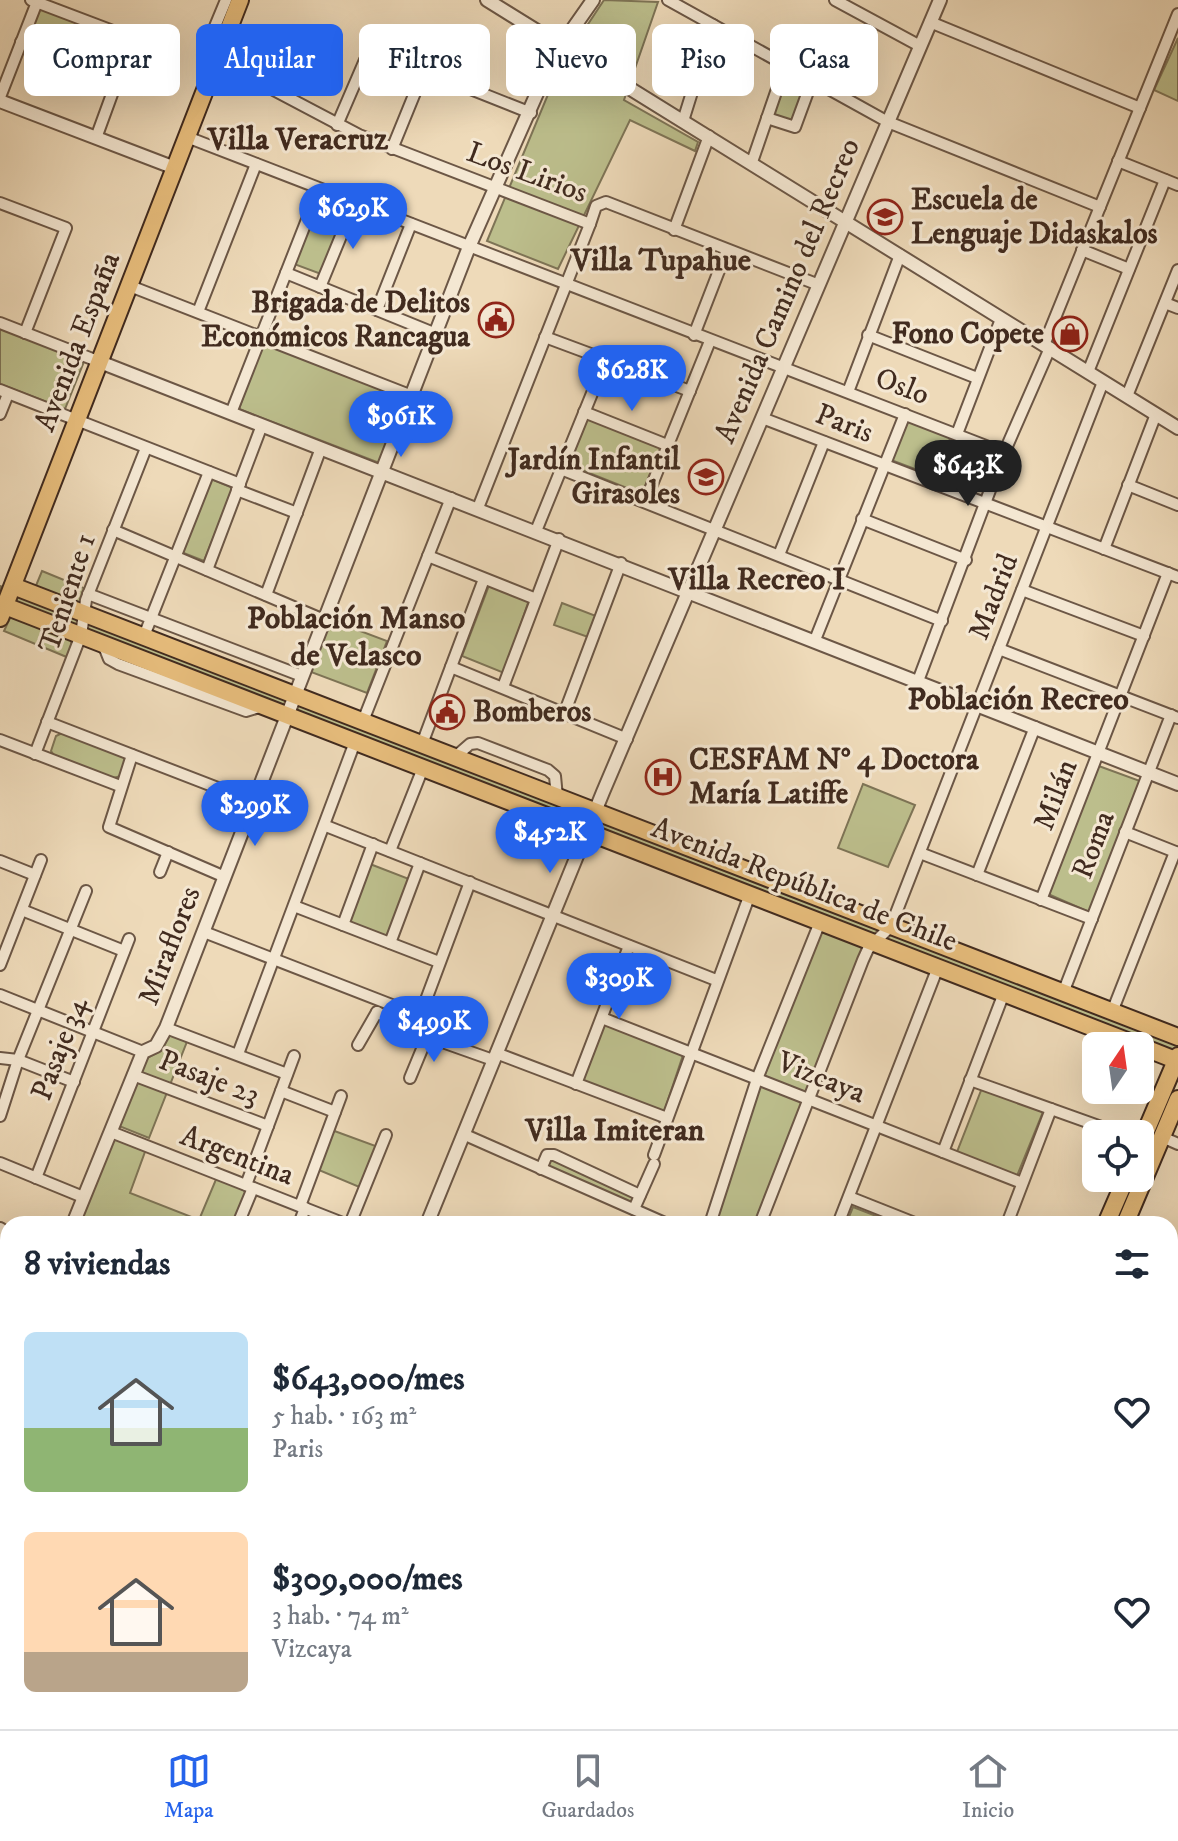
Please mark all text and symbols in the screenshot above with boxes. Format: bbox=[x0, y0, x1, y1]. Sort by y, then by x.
chip: Comprar bbox=[24, 24, 180, 96]
chip: Alquilar bbox=[196, 24, 343, 96]
chip: Filtros bbox=[359, 24, 490, 96]
chip: Nuevo bbox=[506, 24, 636, 96]
chip: Piso bbox=[652, 24, 754, 96]
chip: Casa bbox=[770, 24, 878, 96]
district label: Villa Veracruz bbox=[206, 120, 388, 160]
street label: Avenida Camino del Recreo bbox=[707, 133, 869, 449]
street label: Los Lirios bbox=[462, 134, 592, 212]
place label: Escuela de Lenguaje Didaskalos bbox=[911, 182, 1158, 253]
pin: $629K bbox=[297, 183, 409, 251]
text: $629K bbox=[317, 192, 389, 225]
school or university icon: Escuela de Lenguaje Didaskalos bbox=[866, 198, 904, 236]
district label: Villa Tupahue bbox=[569, 241, 751, 281]
street label: Avenida España bbox=[27, 247, 129, 437]
place label: Brigada de Delitos Económicos Rancagua bbox=[201, 285, 471, 356]
public building icon: Brigada de Delitos Económicos Rancagua bbox=[477, 301, 515, 339]
shop icon: Fono Copete bbox=[1051, 315, 1089, 353]
place label: Fono Copete bbox=[891, 316, 1045, 353]
pin: $628K bbox=[576, 345, 688, 413]
text: $628K bbox=[596, 354, 668, 387]
street label: Oslo bbox=[870, 360, 934, 414]
pin: $961K bbox=[345, 391, 457, 459]
street label: Paris bbox=[810, 396, 878, 452]
text: $961K bbox=[367, 400, 435, 433]
pin: $643K bbox=[912, 440, 1024, 508]
place label: Jardín Infantil Girasoles bbox=[505, 442, 681, 513]
text: $643K bbox=[933, 449, 1003, 482]
school or university icon: Jardín Infantil Girasoles bbox=[687, 458, 725, 496]
street label: Teniente 1 bbox=[31, 529, 105, 657]
street label: Madrid bbox=[961, 549, 1027, 645]
district label: Villa Recreo I bbox=[667, 560, 845, 600]
district label: Población Manso de Velasco bbox=[247, 599, 465, 676]
district label: Población Recreo bbox=[907, 680, 1129, 720]
public building icon: Bomberos bbox=[428, 693, 466, 731]
place label: Bomberos bbox=[473, 694, 591, 731]
place label: CESFAM N° 4 Doctora María Latiffe bbox=[689, 742, 980, 813]
street label: Milán bbox=[1026, 754, 1086, 836]
hospital icon: CESFAM N° 4 Doctora María Latiffe bbox=[644, 758, 682, 796]
pin: $299K bbox=[199, 780, 311, 848]
text: $299K bbox=[219, 789, 291, 822]
street label: Roma bbox=[1064, 806, 1124, 884]
pin: $452K bbox=[494, 807, 606, 875]
street label: Avenida República de Chile bbox=[646, 810, 962, 960]
text: $452K bbox=[514, 816, 586, 849]
street label: Miraflores bbox=[130, 881, 210, 1011]
pin: $309K bbox=[563, 953, 675, 1021]
text: $309K bbox=[584, 962, 654, 995]
street label: Pasaje 34 bbox=[23, 992, 97, 1106]
pin: $499K bbox=[378, 996, 490, 1064]
text: $499K bbox=[397, 1005, 471, 1038]
north arrow bbox=[1082, 1032, 1154, 1104]
map controls bbox=[1082, 1032, 1154, 1192]
street label: Pasaje 23 bbox=[153, 1042, 265, 1114]
street label: Vizcaya bbox=[770, 1043, 871, 1112]
district label: Villa Imiteran bbox=[523, 1111, 705, 1151]
street label: Argentina bbox=[175, 1117, 299, 1195]
button: locate bbox=[1082, 1120, 1154, 1192]
icon: filters bbox=[1110, 1242, 1154, 1286]
text: 8 viviendas bbox=[24, 1243, 170, 1285]
text: $643,000/mes bbox=[272, 1358, 465, 1400]
icon: home bbox=[88, 1364, 184, 1460]
icon: heart bbox=[1110, 1390, 1154, 1434]
text: 5 hab. · 163 m² bbox=[272, 1400, 416, 1433]
text: Paris bbox=[272, 1433, 323, 1466]
text: $309,000/mes bbox=[272, 1558, 463, 1600]
icon: home bbox=[88, 1564, 184, 1660]
icon: heart bbox=[1110, 1590, 1154, 1634]
text: 3 hab. · 74 m² bbox=[272, 1600, 409, 1633]
text: Vizcaya bbox=[272, 1633, 352, 1666]
tab: Mapa bbox=[164, 1749, 214, 1824]
tab: Guardados bbox=[541, 1749, 634, 1824]
tab: Inicio bbox=[962, 1749, 1014, 1824]

